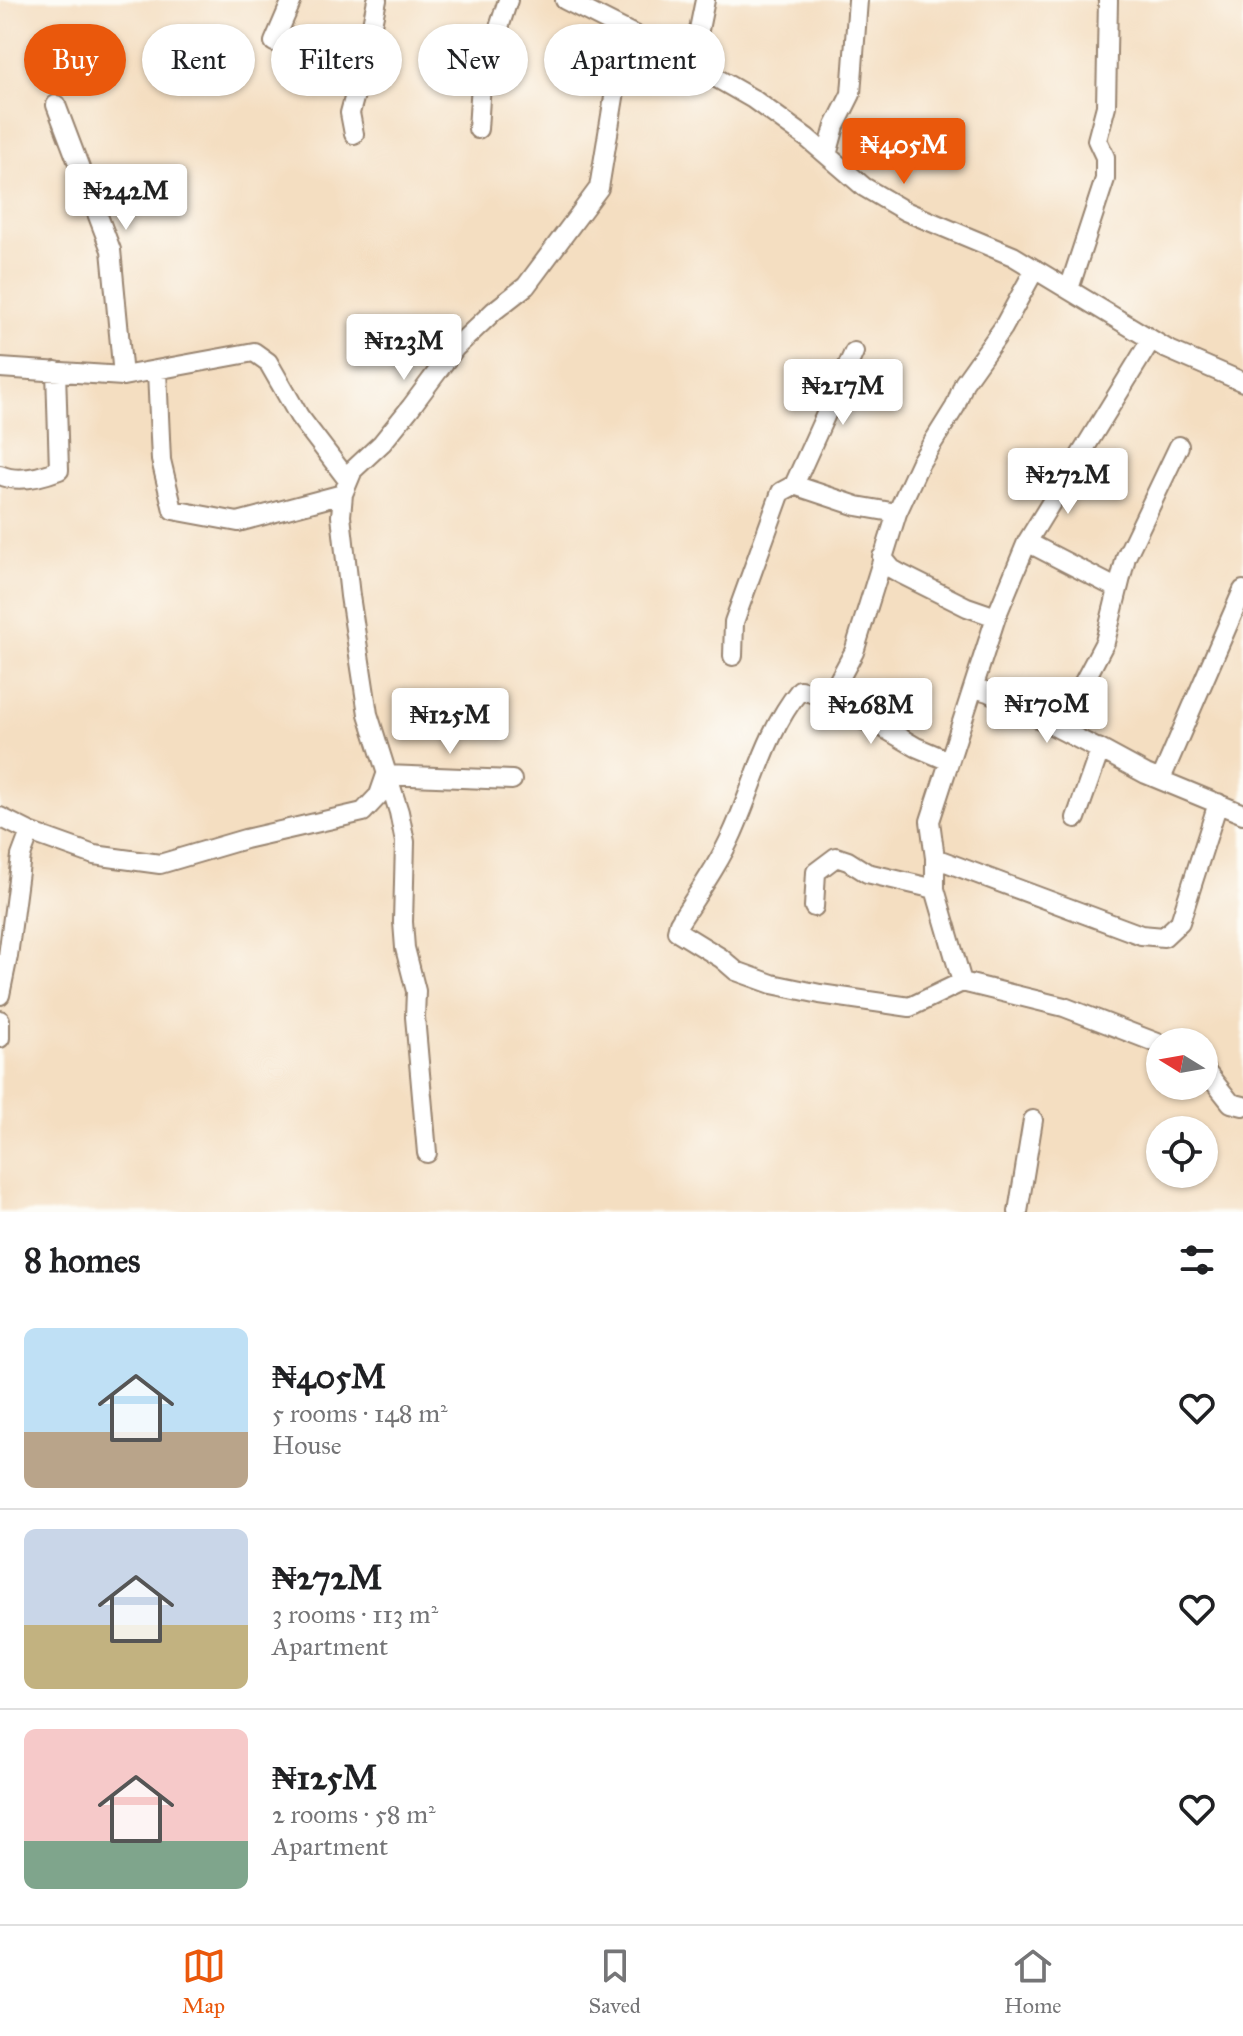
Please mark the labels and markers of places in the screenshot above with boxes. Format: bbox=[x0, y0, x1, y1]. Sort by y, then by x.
pin: ₦405M bbox=[848, 118, 960, 186]
pin: ₦242M bbox=[70, 164, 182, 232]
pin: ₦123M bbox=[348, 314, 460, 382]
pin: ₦217M bbox=[787, 359, 899, 427]
pin: ₦272M bbox=[1012, 448, 1124, 516]
pin: ₦170M bbox=[991, 677, 1103, 745]
pin: ₦268M bbox=[815, 678, 927, 746]
pin: ₦125M bbox=[394, 688, 506, 756]

